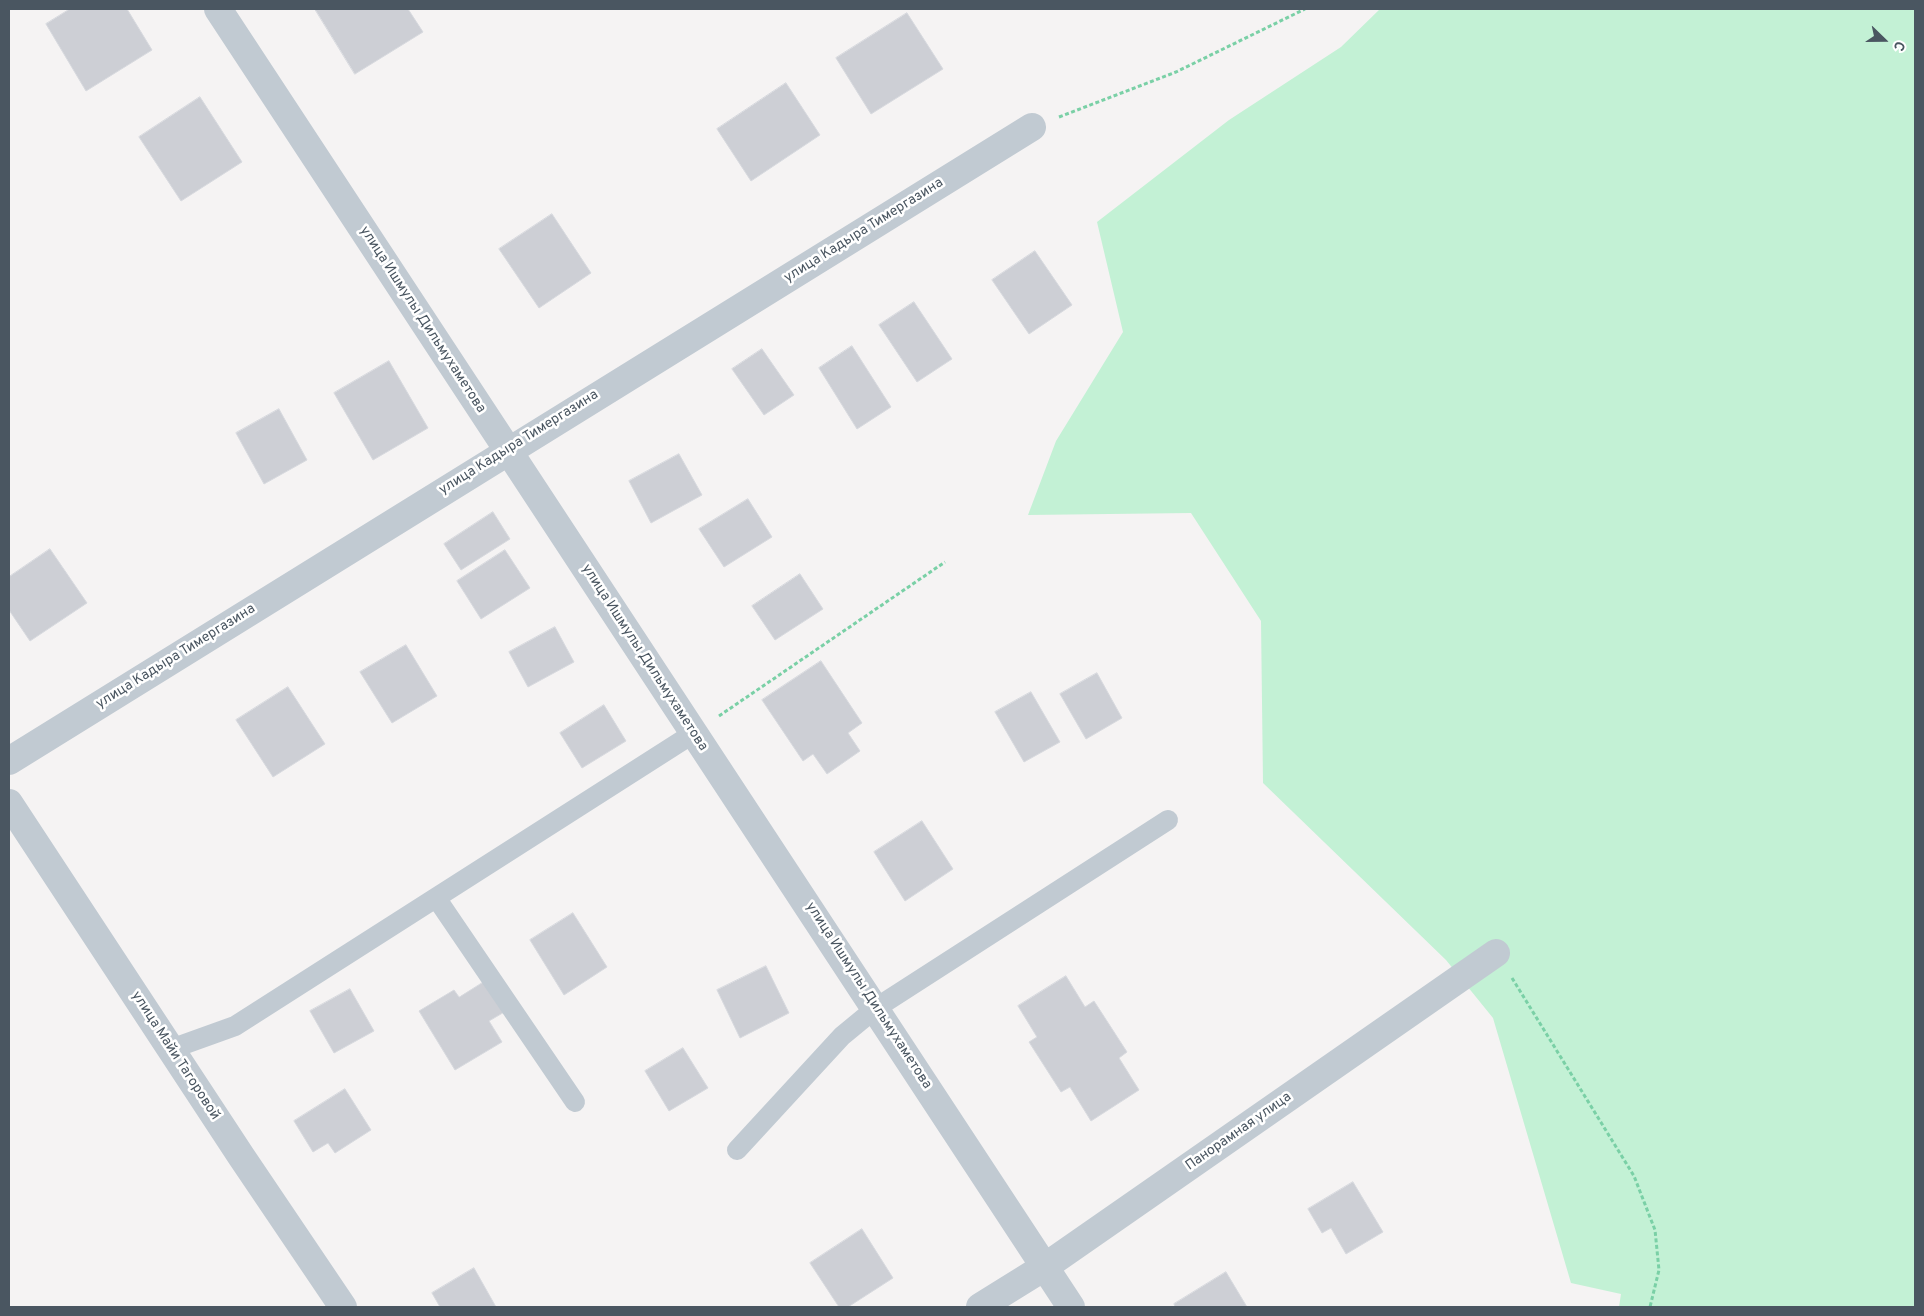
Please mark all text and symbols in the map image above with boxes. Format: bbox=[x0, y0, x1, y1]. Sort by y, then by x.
north arrow bbox=[1859, 15, 1909, 65]
text: С bbox=[1889, 38, 1908, 53]
street label: улица Кадыра Тимергазина bbox=[781, 175, 947, 287]
street label: улица Ишмулы Дильмухаметова bbox=[355, 223, 489, 417]
street label: улица Кадыра Тимергазина bbox=[436, 387, 602, 499]
street label: улица Ишмулы Дильмухаметова bbox=[577, 561, 711, 755]
street label: улица Кадыра Тимергазина bbox=[93, 601, 259, 713]
street label: улица Ишмулы Дильмухаметова bbox=[801, 899, 935, 1093]
street label: улица Майи Тагоровой bbox=[127, 988, 223, 1124]
street label: Панорамная улица bbox=[1183, 1089, 1295, 1175]

